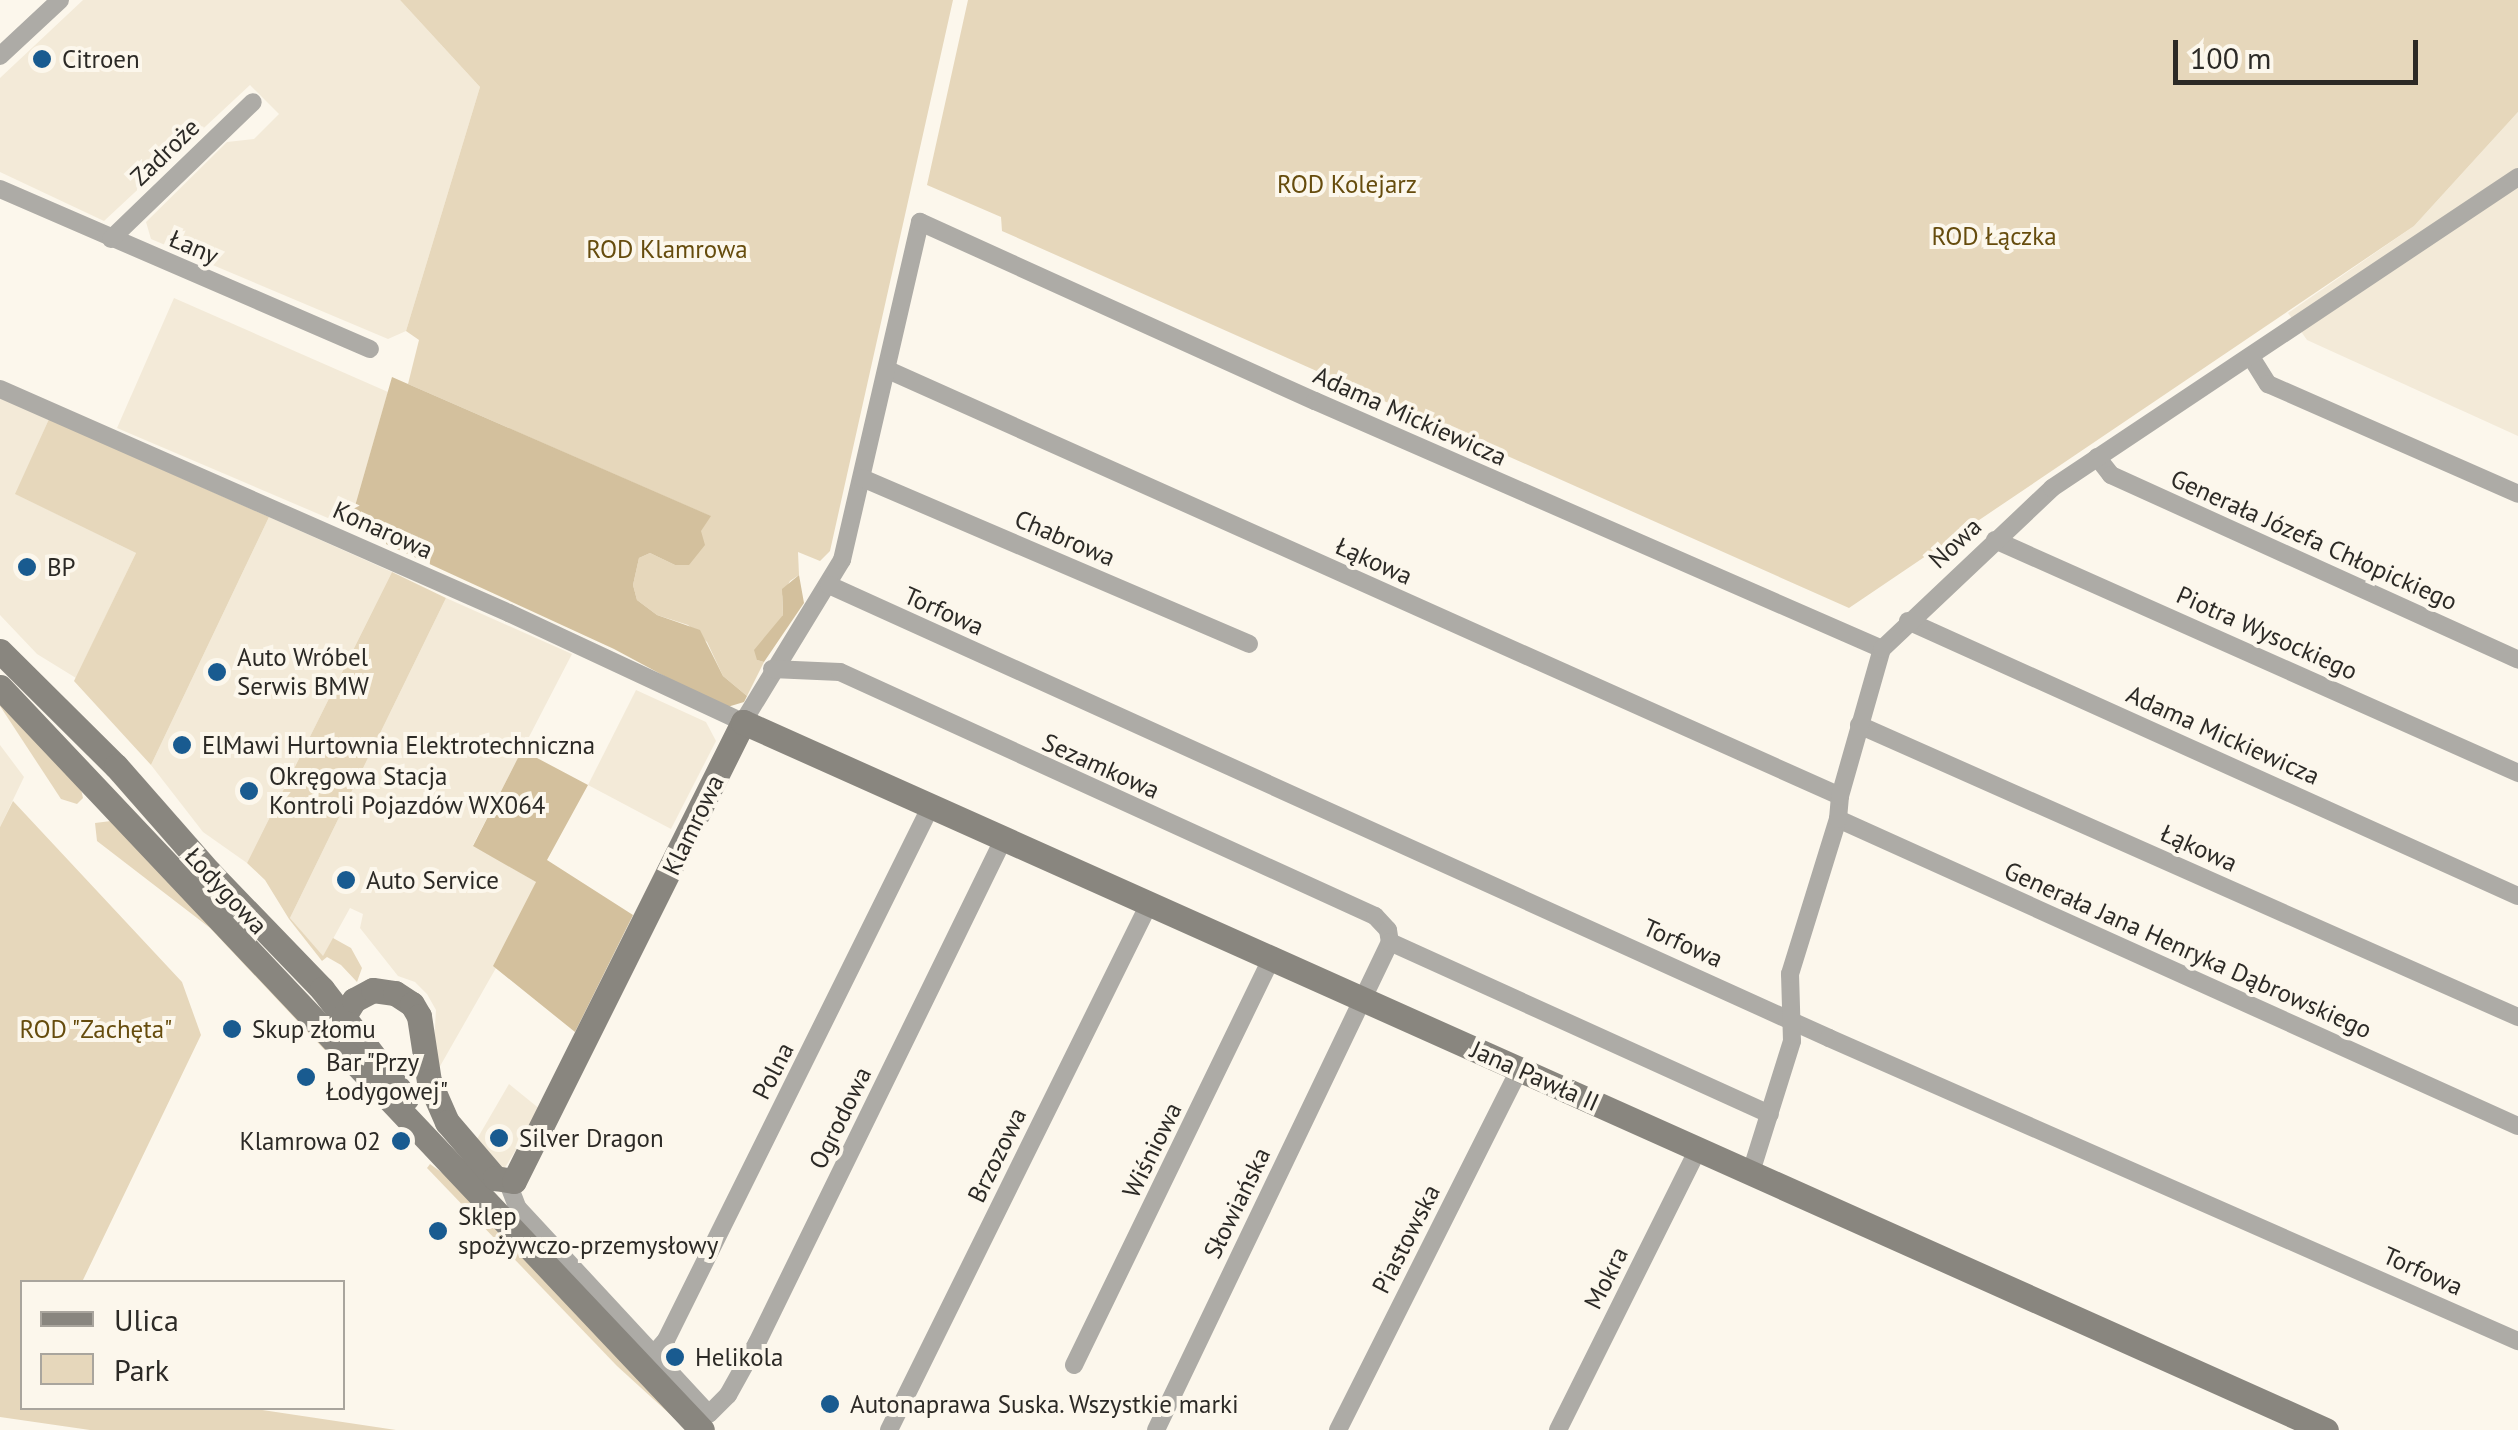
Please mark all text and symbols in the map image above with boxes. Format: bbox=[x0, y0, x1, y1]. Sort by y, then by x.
scale bar bbox=[2178, 20, 2423, 82]
text: 100 m bbox=[2190, 38, 2271, 77]
place label: Citroen bbox=[62, 44, 140, 74]
marker: Citroen bbox=[31, 48, 53, 70]
street label: Zadroże bbox=[124, 112, 206, 192]
park label: ROD Kolejarz bbox=[1277, 169, 1417, 199]
park label: ROD Łączka bbox=[1931, 221, 2057, 251]
street label: Łany bbox=[165, 223, 223, 271]
park label: ROD Klamrowa bbox=[586, 234, 748, 264]
street label: Adama Mickiewicza bbox=[1309, 360, 1511, 472]
street label: Generała Józefa Chłopickiego bbox=[2166, 463, 2462, 617]
street label: Konarowa bbox=[329, 495, 437, 565]
street label: Chabrowa bbox=[1010, 503, 1120, 573]
street label: Nowa bbox=[1923, 511, 1987, 575]
street label: Łąkowa bbox=[1331, 531, 1417, 591]
place label: BP bbox=[47, 552, 76, 582]
marker: BP bbox=[16, 556, 38, 578]
street label: Torfowa bbox=[899, 580, 989, 642]
street label: Piotra Wysockiego bbox=[2172, 580, 2362, 686]
place label: Auto Wróbel Serwis BMW bbox=[237, 643, 369, 702]
marker: Auto Wróbel Serwis BMW bbox=[206, 661, 228, 683]
street label: Adama Mickiewicza bbox=[2122, 679, 2324, 791]
street label: Sezamkowa bbox=[1038, 727, 1164, 805]
place label: ElMawi Hurtownia Elektrotechniczna bbox=[202, 730, 595, 760]
marker: ElMawi Hurtownia Elektrotechniczna bbox=[171, 734, 193, 756]
place label: Okręgowa Stacja Kontroli Pojazdów WX064 bbox=[269, 762, 547, 821]
street label: Klamrowa bbox=[656, 770, 730, 880]
marker: Okręgowa Stacja Kontroli Pojazdów WX064 bbox=[238, 780, 260, 802]
street label: Łąkowa bbox=[2156, 818, 2242, 878]
street label: Łodygowa bbox=[179, 842, 273, 940]
street label: Generała Jana Henryka Dąbrowskiego bbox=[2000, 855, 2376, 1045]
place label: Auto Service bbox=[366, 865, 499, 895]
marker: Auto Service bbox=[335, 869, 357, 891]
street label: Torfowa bbox=[1638, 912, 1728, 974]
park label: ROD "Zachęta" bbox=[19, 1014, 173, 1044]
place label: Skup złomu bbox=[252, 1014, 377, 1044]
marker: Skup złomu bbox=[221, 1018, 243, 1040]
street label: Jana Pawła II bbox=[1466, 1034, 1604, 1118]
street label: Polna bbox=[746, 1038, 800, 1104]
place label: Bar "Przy Łodygowej" bbox=[326, 1048, 448, 1107]
street label: Ogrodowa bbox=[802, 1062, 878, 1174]
marker: Bar "Przy Łodygowej" bbox=[295, 1066, 317, 1088]
street label: Wiśniowa bbox=[1116, 1097, 1188, 1203]
street label: Brzozowa bbox=[961, 1103, 1033, 1207]
place label: Silver Dragon bbox=[519, 1123, 664, 1153]
place label: Klamrowa 02 bbox=[239, 1126, 381, 1156]
marker: Silver Dragon bbox=[488, 1127, 510, 1149]
marker: Klamrowa 02 bbox=[390, 1130, 412, 1152]
street label: Słowiańska bbox=[1197, 1143, 1277, 1263]
street label: Piastowska bbox=[1366, 1180, 1446, 1298]
place label: Sklep spożywczo-przemysłowy bbox=[458, 1202, 718, 1261]
marker: Sklep spożywczo-przemysłowy bbox=[427, 1220, 449, 1242]
street label: Torfowa bbox=[2378, 1240, 2468, 1302]
street label: Mokra bbox=[1578, 1242, 1634, 1314]
legend bbox=[20, 1280, 345, 1410]
text: Ulica bbox=[114, 1300, 179, 1339]
place label: Helikola bbox=[695, 1342, 783, 1372]
marker: Helikola bbox=[664, 1346, 686, 1368]
text: Park bbox=[114, 1350, 169, 1389]
place label: Autonaprawa Suska. Wszystkie marki bbox=[850, 1389, 1241, 1419]
marker: Autonaprawa Suska. Wszystkie marki bbox=[819, 1393, 841, 1415]

